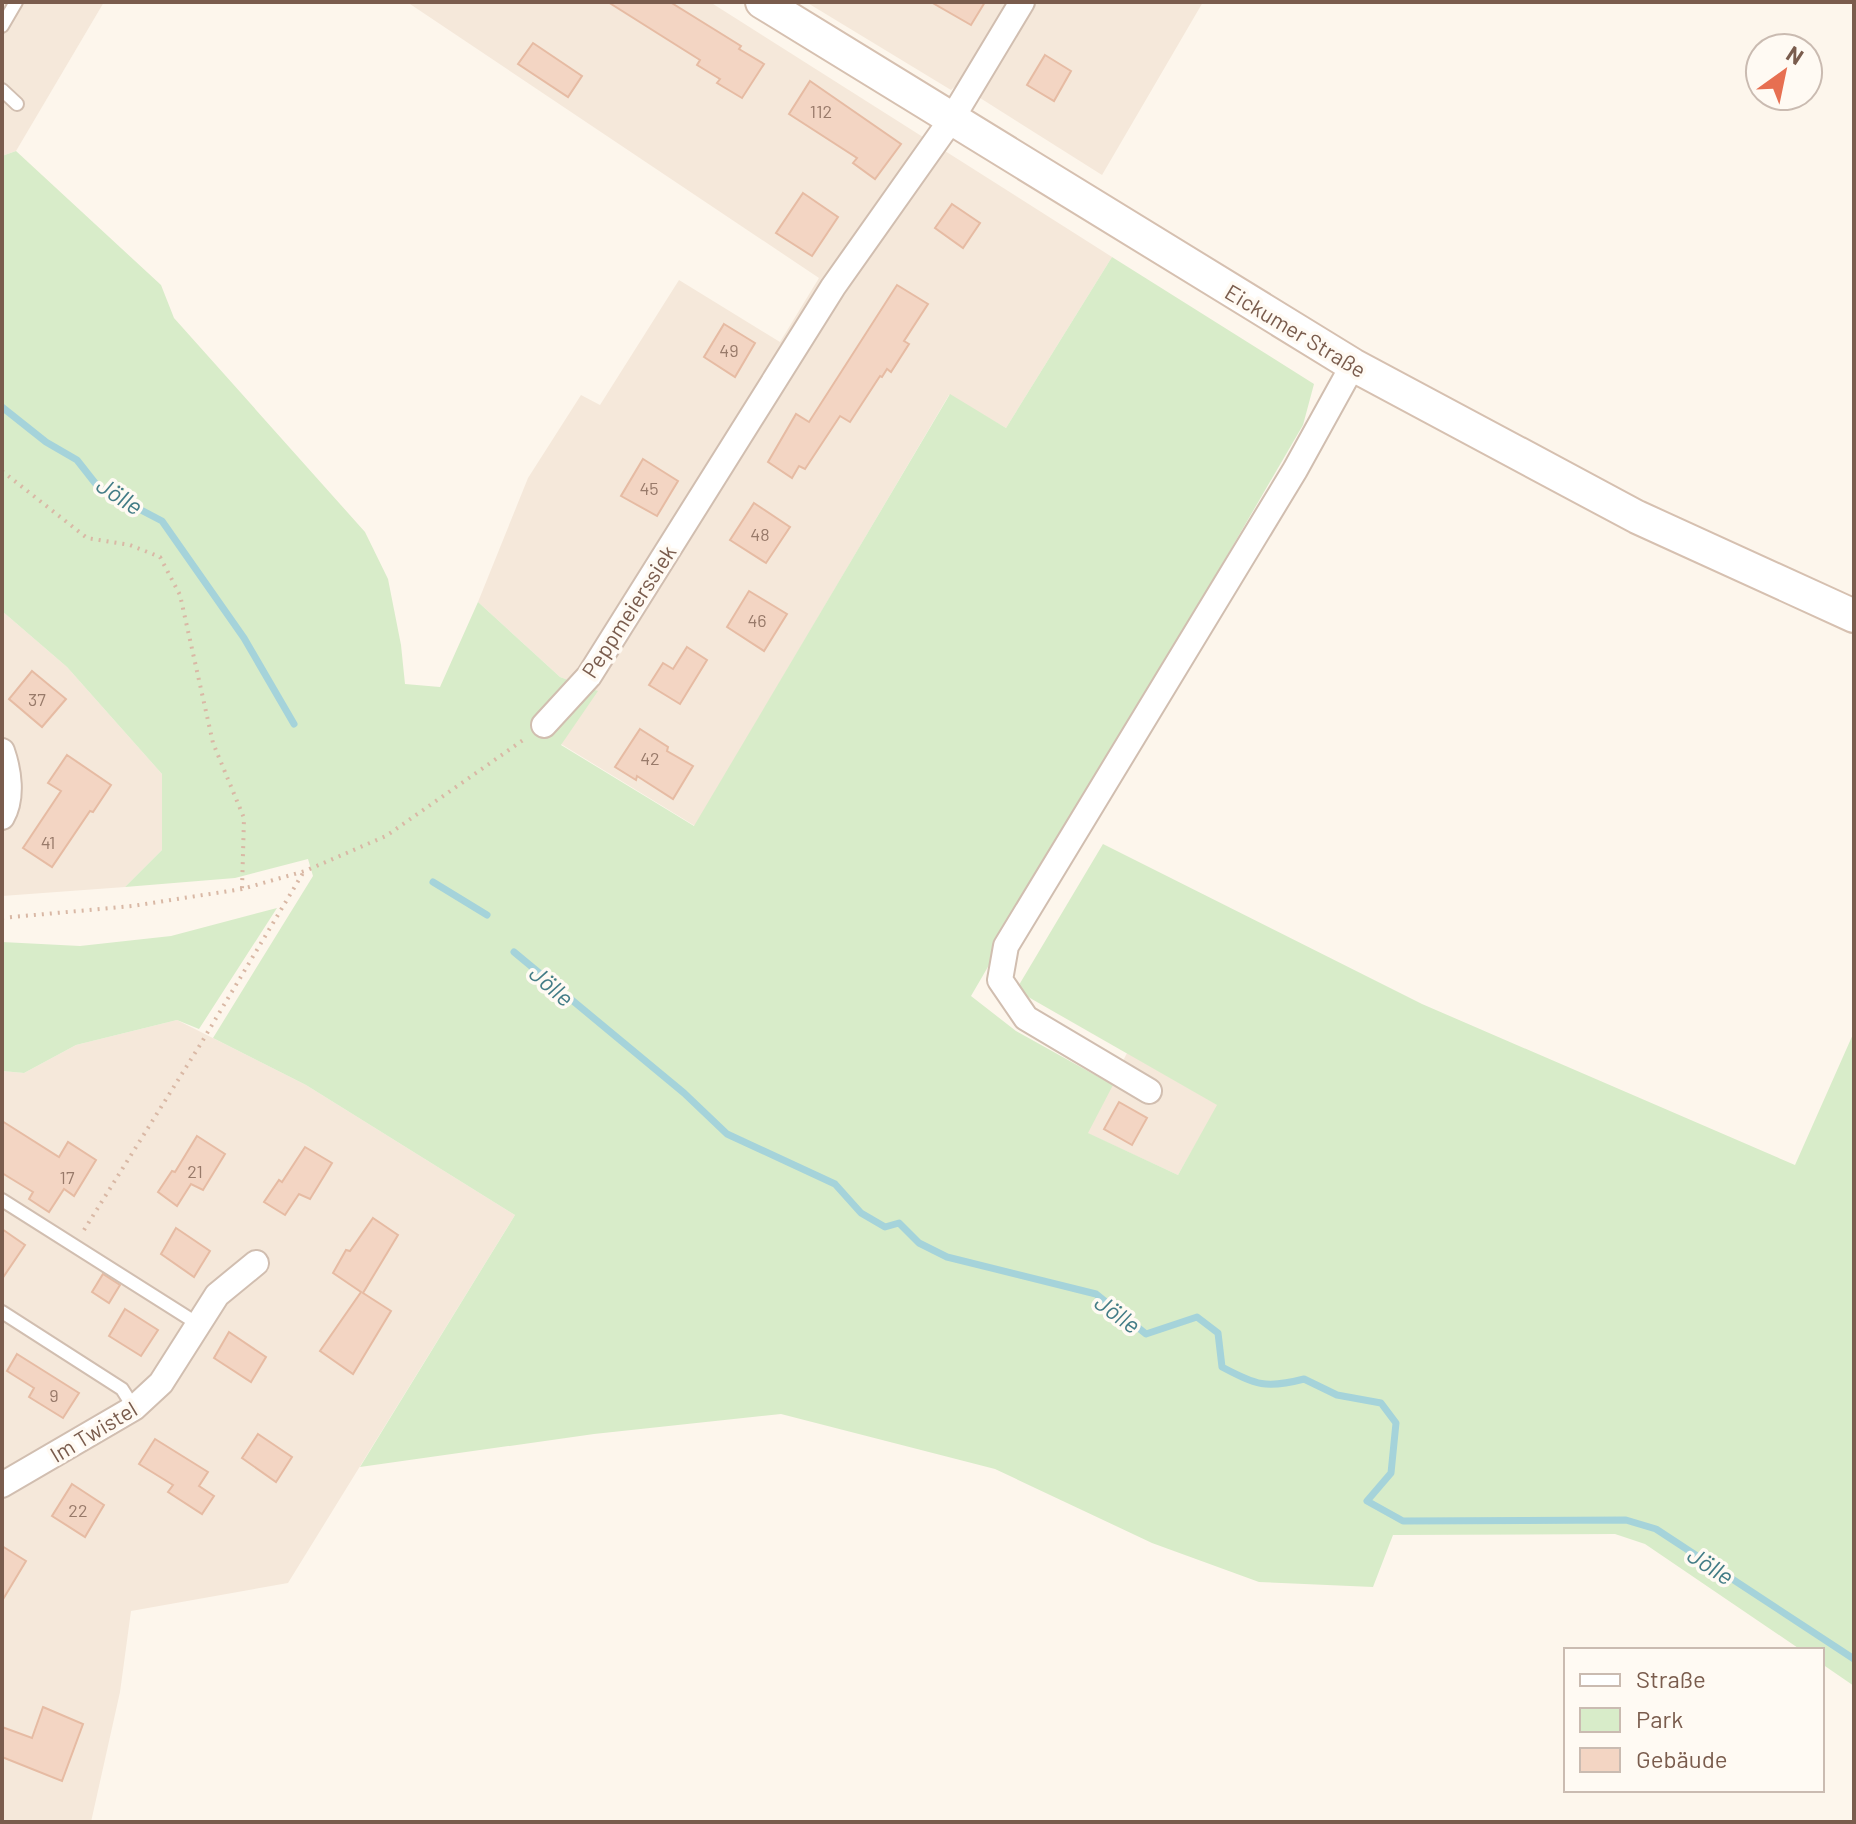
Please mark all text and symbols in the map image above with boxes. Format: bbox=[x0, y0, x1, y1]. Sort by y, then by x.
north arrow bbox=[1744, 32, 1824, 112]
text: N bbox=[1782, 39, 1809, 69]
house number: 112 bbox=[810, 100, 832, 122]
street label: Eickumer Straße bbox=[1221, 278, 1371, 382]
house number: 49 bbox=[719, 339, 739, 361]
water label: Jölle bbox=[92, 469, 148, 521]
house number: 45 bbox=[639, 477, 659, 499]
house number: 48 bbox=[750, 523, 770, 545]
street label: Peppmeierssiek bbox=[575, 540, 681, 682]
house number: 46 bbox=[747, 609, 767, 631]
house number: 37 bbox=[28, 688, 46, 710]
house number: 42 bbox=[640, 747, 660, 769]
house number: 41 bbox=[41, 831, 55, 853]
water label: Jölle bbox=[524, 958, 580, 1012]
house number: 21 bbox=[187, 1160, 203, 1182]
house number: 17 bbox=[60, 1166, 75, 1188]
water label: Jölle bbox=[1090, 1287, 1146, 1339]
house number: 9 bbox=[49, 1384, 59, 1406]
street label: Im Twistel bbox=[45, 1395, 141, 1467]
house number: 22 bbox=[68, 1499, 88, 1521]
water label: Jölle bbox=[1683, 1539, 1739, 1591]
legend bbox=[1564, 1648, 1824, 1792]
text: Straße bbox=[1636, 1664, 1706, 1693]
text: Park bbox=[1636, 1704, 1683, 1733]
text: Gebäude bbox=[1636, 1744, 1728, 1773]

